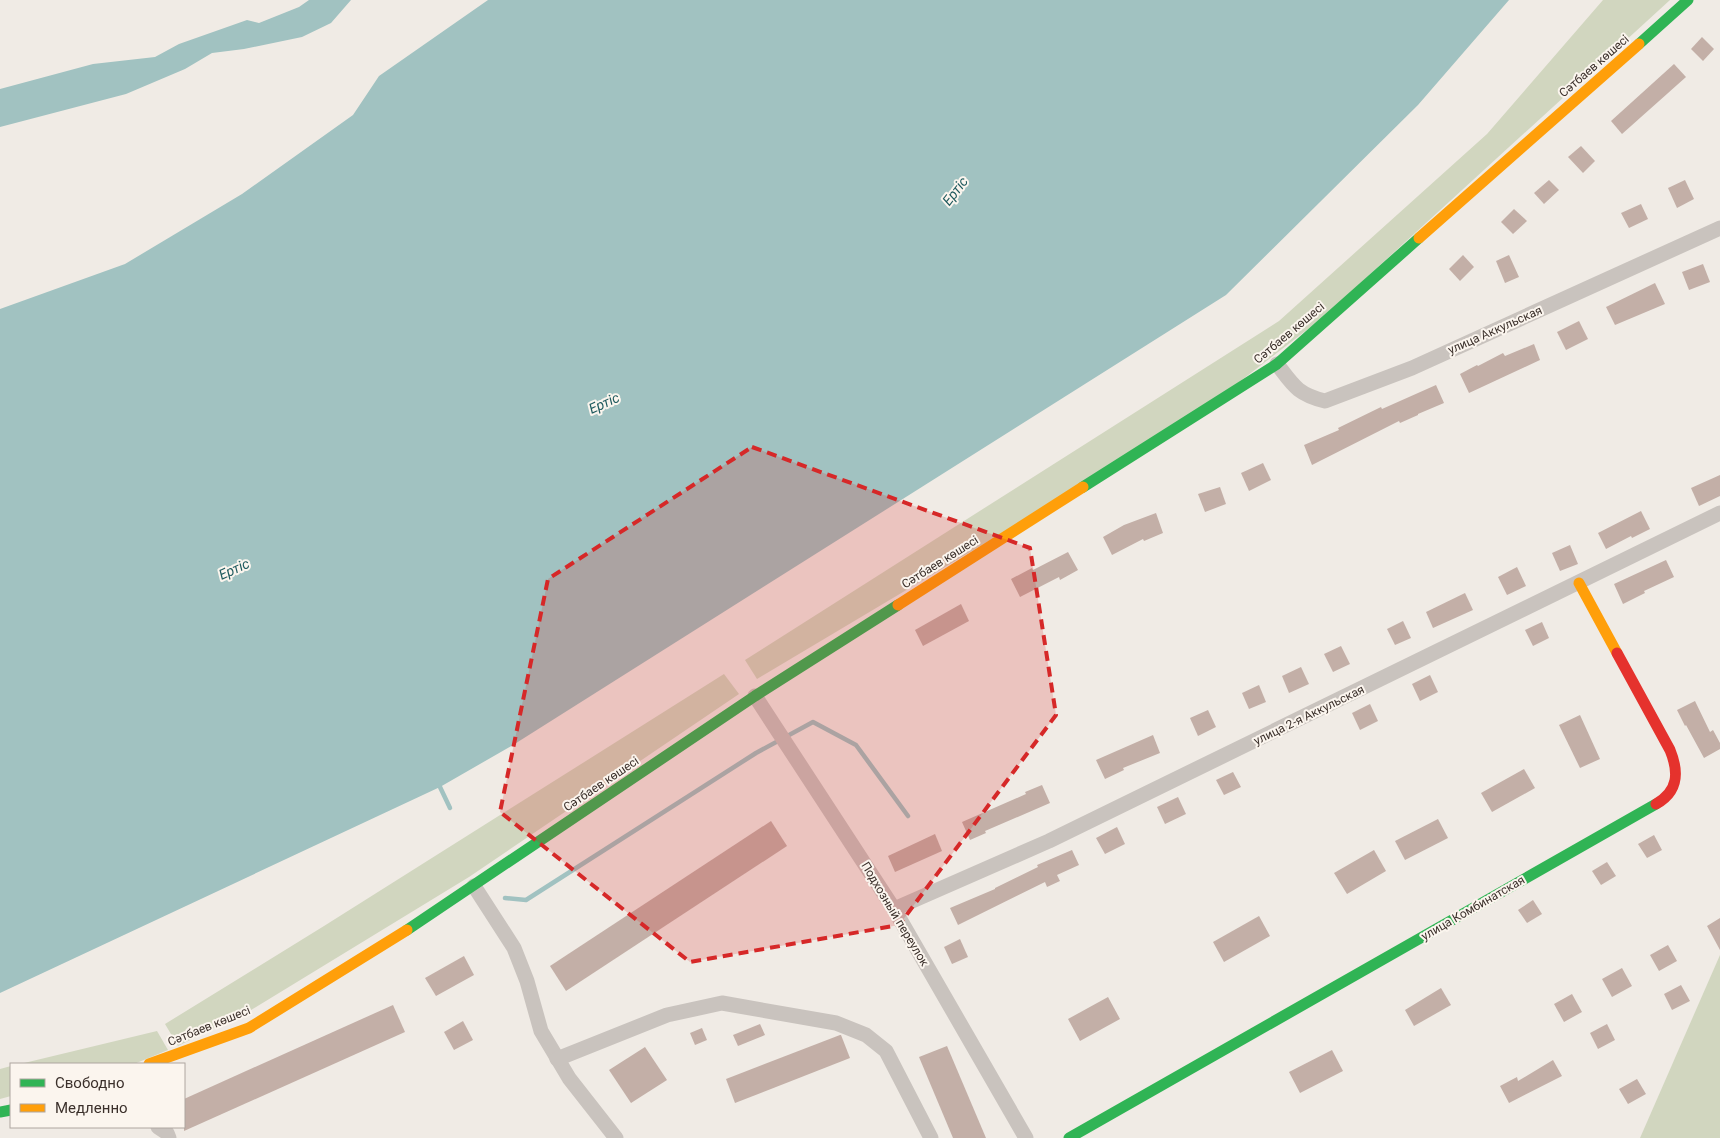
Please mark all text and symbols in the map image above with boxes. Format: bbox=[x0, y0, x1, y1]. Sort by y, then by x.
street label: Сәтбаев көшесі bbox=[1556, 32, 1632, 100]
water label: Ертіс bbox=[939, 174, 971, 208]
street label: Сәтбаев көшесі bbox=[1251, 299, 1327, 367]
street label: улица Аккульская bbox=[1446, 303, 1544, 357]
water label: Ертіс bbox=[586, 389, 622, 417]
street label: Сәтбаев көшесі bbox=[899, 533, 981, 591]
water label: Ертіс bbox=[216, 555, 252, 583]
street label: улица 2-я Аккульская bbox=[1251, 682, 1367, 748]
street label: Сәтбаев көшесі bbox=[561, 754, 641, 814]
street label: Подхозный переулок bbox=[858, 859, 932, 969]
street label: улица Комбинатская bbox=[1419, 873, 1527, 943]
street label: Сәтбаев көшесі bbox=[166, 1003, 252, 1049]
legend bbox=[10, 1063, 185, 1128]
text: Свободно bbox=[55, 1074, 124, 1092]
text: Медленно bbox=[55, 1099, 128, 1117]

